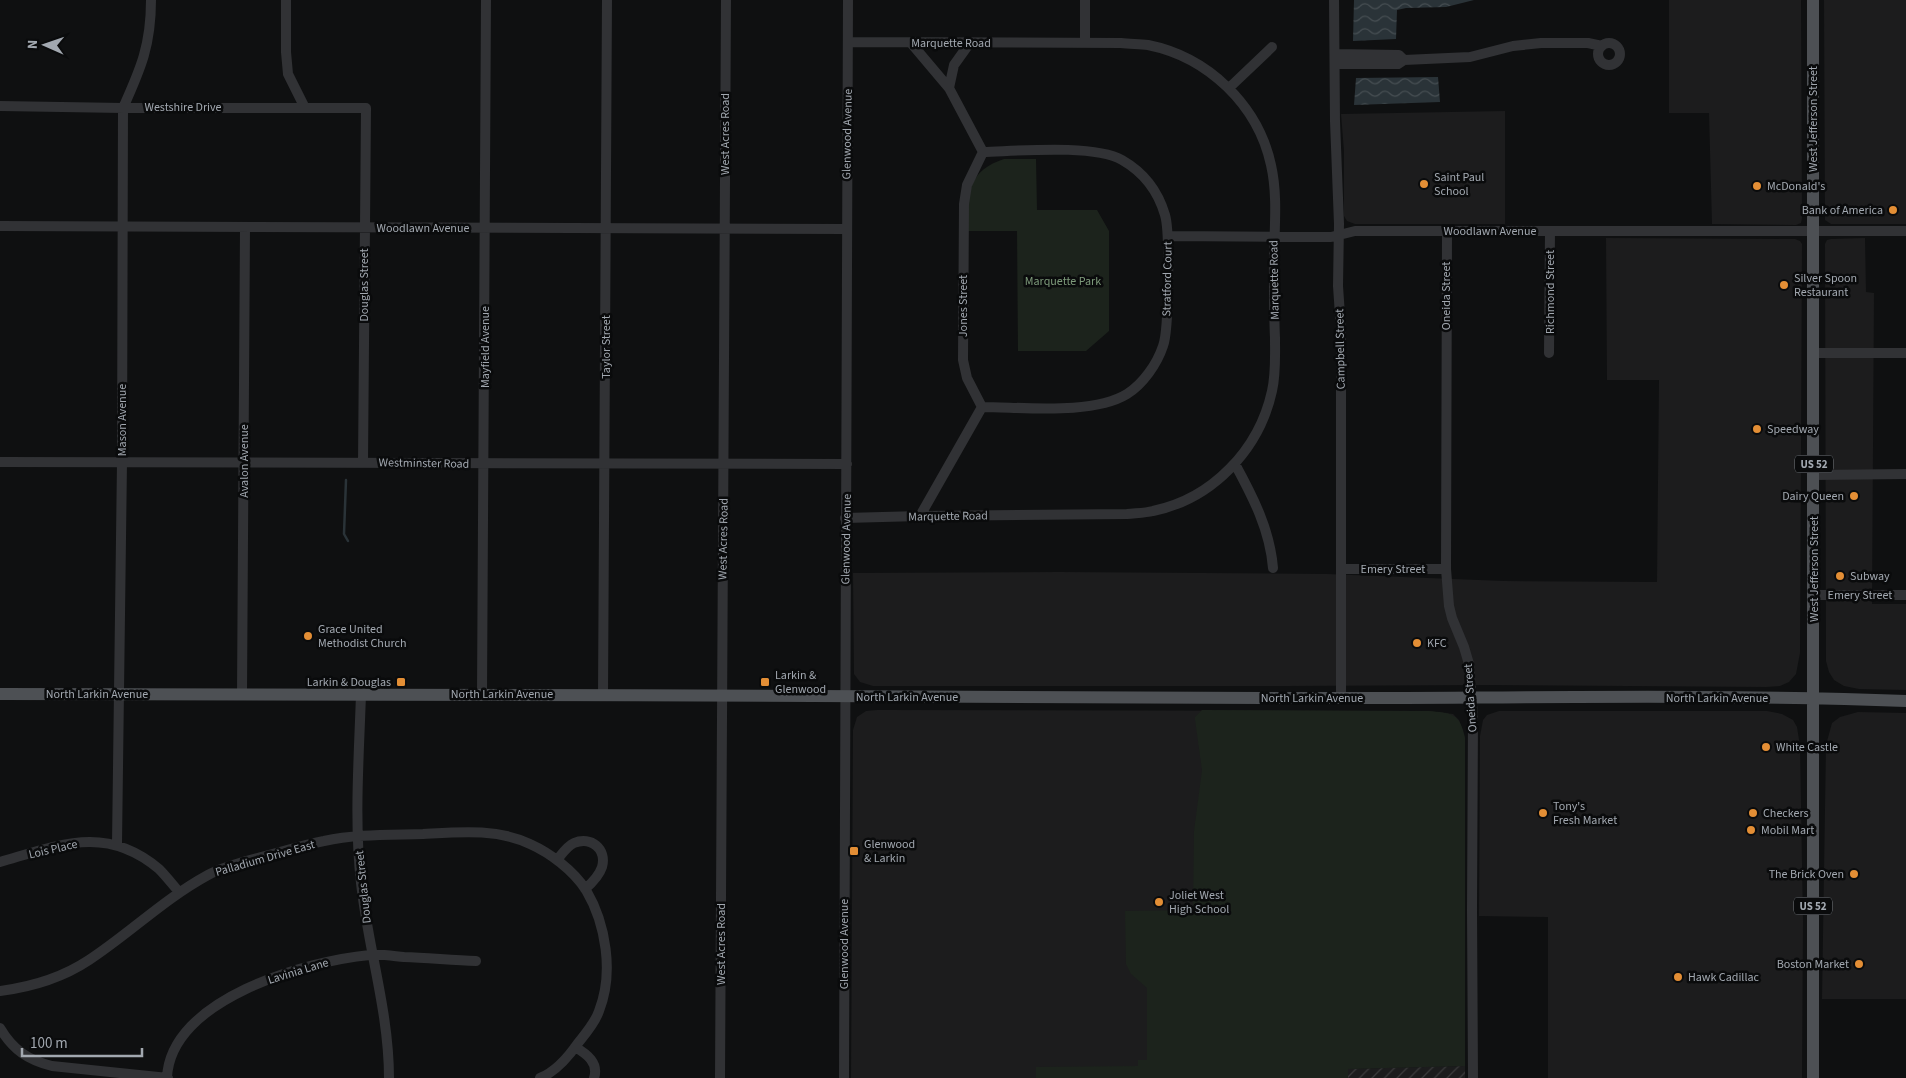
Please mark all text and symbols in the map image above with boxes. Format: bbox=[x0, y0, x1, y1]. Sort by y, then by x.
north arrow bbox=[20, 20, 70, 70]
street label: Marquette Road bbox=[911, 35, 991, 52]
text: N bbox=[23, 40, 43, 50]
street label: West Jefferson Street bbox=[1805, 66, 1822, 172]
street label: Glenwood Avenue bbox=[838, 89, 857, 179]
street label: West Acres Road bbox=[717, 93, 734, 175]
street label: Westshire Drive bbox=[144, 99, 222, 116]
place label: Saint Paul School bbox=[1434, 169, 1484, 200]
marker: Saint Paul School bbox=[1418, 178, 1430, 190]
place label: McDonald's bbox=[1767, 178, 1825, 195]
marker: McDonald's bbox=[1751, 180, 1763, 192]
place label: Bank of America bbox=[1802, 202, 1883, 219]
marker: Bank of America bbox=[1887, 204, 1899, 216]
street label: Woodlawn Avenue bbox=[377, 220, 469, 237]
street label: Woodlawn Avenue bbox=[1444, 223, 1536, 240]
street label: Marquette Road bbox=[1265, 240, 1284, 320]
street label: Stratford Court bbox=[1158, 241, 1177, 317]
street label: Douglas Street bbox=[356, 248, 373, 322]
street label: Richmond Street bbox=[1542, 250, 1559, 334]
street label: Oneida Street bbox=[1438, 262, 1455, 330]
place label: Silver Spoon Restaurant bbox=[1794, 270, 1857, 301]
park label: Marquette Park bbox=[1025, 273, 1101, 290]
street label: Jones Street bbox=[955, 275, 972, 337]
marker: Silver Spoon Restaurant bbox=[1778, 279, 1790, 291]
street label: Mayfield Avenue bbox=[477, 306, 494, 388]
street label: Campbell Street bbox=[1331, 309, 1350, 389]
street label: Taylor Street bbox=[598, 315, 615, 379]
street label: Mason Avenue bbox=[114, 384, 131, 456]
place label: Speedway bbox=[1767, 421, 1819, 438]
marker: Speedway bbox=[1751, 423, 1763, 435]
street label: Avalon Avenue bbox=[236, 424, 253, 498]
street label: Westminster Road bbox=[379, 454, 469, 473]
road number: US 52 bbox=[1795, 456, 1833, 472]
place label: Dairy Queen bbox=[1782, 488, 1844, 505]
marker: Dairy Queen bbox=[1848, 490, 1860, 502]
street label: Glenwood Avenue bbox=[837, 494, 856, 584]
street label: West Acres Road bbox=[714, 498, 733, 580]
street label: Marquette Road bbox=[908, 507, 988, 526]
street label: West Jefferson Street bbox=[1806, 516, 1823, 622]
street label: Emery Street bbox=[1361, 561, 1425, 578]
place label: Subway bbox=[1850, 568, 1890, 585]
marker: Subway bbox=[1834, 570, 1846, 582]
street label: Emery Street bbox=[1828, 587, 1892, 604]
place label: Grace United Methodist Church bbox=[318, 621, 406, 652]
marker: Grace United Methodist Church bbox=[302, 630, 314, 642]
place label: KFC bbox=[1427, 635, 1447, 652]
marker: KFC bbox=[1411, 637, 1423, 649]
street label: Oneida Street bbox=[1460, 663, 1481, 733]
place label: Larkin & Glenwood bbox=[775, 667, 826, 698]
place label: Larkin & Douglas bbox=[307, 674, 391, 691]
marker: Larkin & Douglas bbox=[395, 676, 407, 688]
marker: Larkin & Glenwood bbox=[759, 676, 771, 688]
street label: North Larkin Avenue bbox=[46, 686, 148, 703]
street label: North Larkin Avenue bbox=[451, 686, 553, 703]
street label: North Larkin Avenue bbox=[856, 689, 958, 706]
street label: North Larkin Avenue bbox=[1261, 690, 1363, 707]
street label: North Larkin Avenue bbox=[1666, 690, 1768, 707]
place label: White Castle bbox=[1776, 739, 1838, 756]
marker: White Castle bbox=[1760, 741, 1772, 753]
place label: Tony's Fresh Market bbox=[1553, 798, 1617, 829]
place label: Checkers bbox=[1763, 805, 1809, 822]
marker: Tony's Fresh Market bbox=[1537, 807, 1549, 819]
marker: Checkers bbox=[1747, 807, 1759, 819]
place label: Mobil Mart bbox=[1761, 822, 1814, 839]
marker: Mobil Mart bbox=[1745, 824, 1757, 836]
street label: Lois Place bbox=[27, 836, 79, 863]
street label: Palladium Drive East bbox=[213, 836, 317, 881]
place label: Glenwood & Larkin bbox=[864, 836, 915, 867]
marker: Glenwood & Larkin bbox=[848, 845, 860, 857]
street label: Douglas Street bbox=[351, 850, 376, 924]
place label: The Brick Oven bbox=[1769, 866, 1844, 883]
marker: The Brick Oven bbox=[1848, 868, 1860, 880]
place label: Joliet West High School bbox=[1169, 887, 1229, 918]
marker: Joliet West High School bbox=[1153, 896, 1165, 908]
road number: US 52 bbox=[1794, 898, 1832, 914]
street label: Glenwood Avenue bbox=[836, 899, 853, 989]
street label: West Acres Road bbox=[713, 903, 730, 985]
street label: Lavinia Lane bbox=[266, 954, 331, 989]
place label: Boston Market bbox=[1777, 956, 1849, 973]
marker: Boston Market bbox=[1853, 958, 1865, 970]
place label: Hawk Cadillac bbox=[1688, 969, 1760, 986]
marker: Hawk Cadillac bbox=[1672, 971, 1684, 983]
scale bar bbox=[22, 1026, 142, 1058]
text: 100 m bbox=[30, 1033, 68, 1054]

